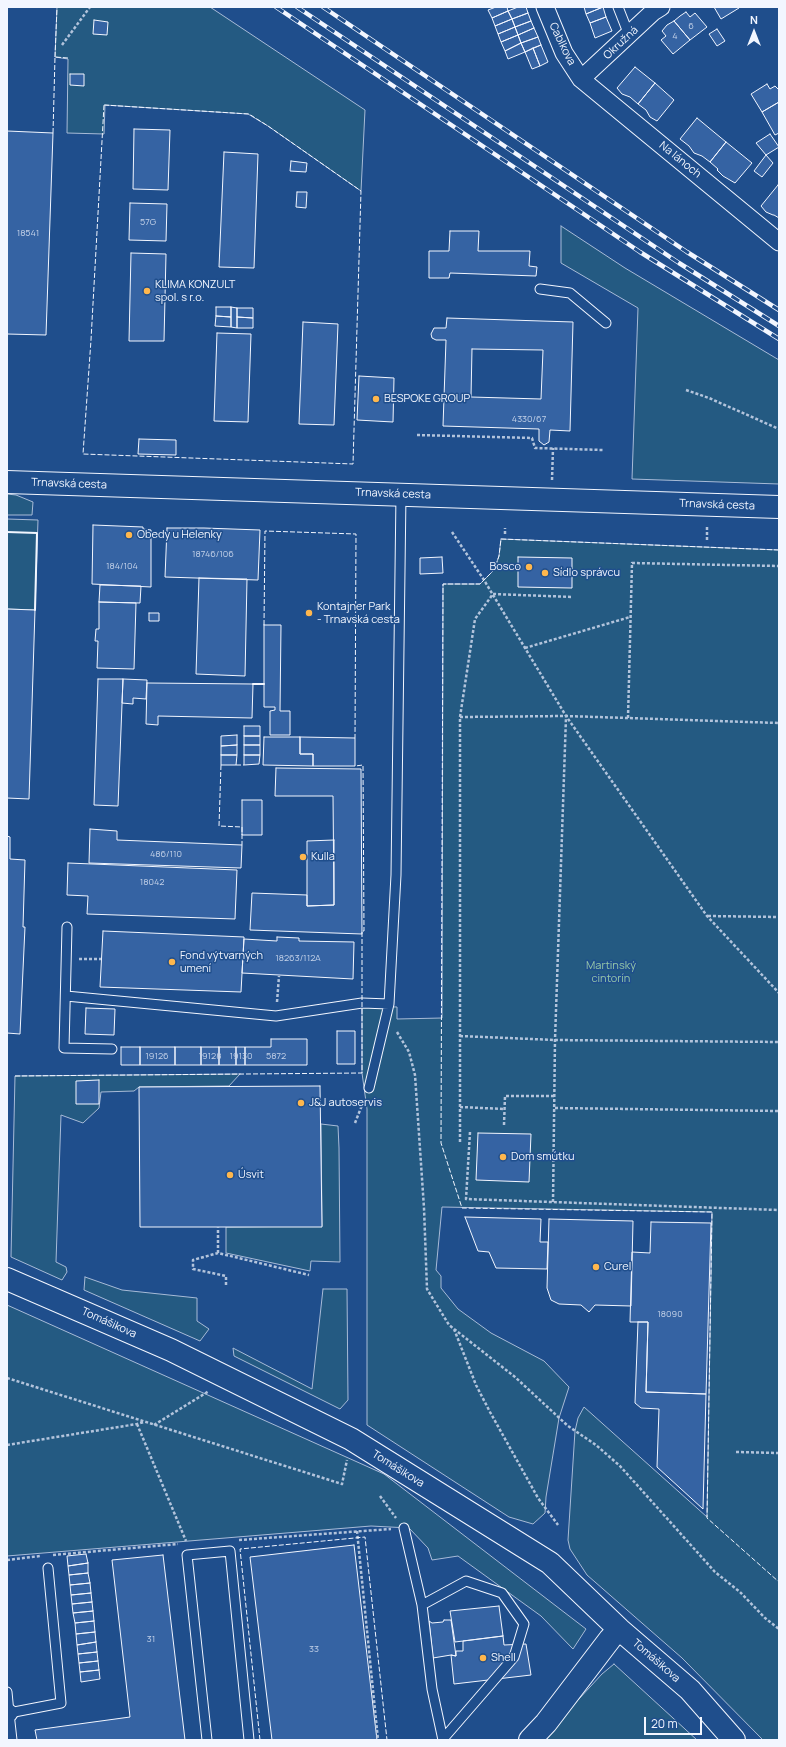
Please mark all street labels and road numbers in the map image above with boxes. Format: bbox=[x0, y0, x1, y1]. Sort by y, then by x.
street label: Cablkova bbox=[546, 20, 578, 68]
street label: Okružná bbox=[601, 24, 641, 62]
street label: Na lánoch bbox=[656, 139, 704, 181]
street label: Trnavská cesta bbox=[31, 476, 107, 492]
street label: Trnavská cesta bbox=[355, 486, 431, 502]
street label: Trnavská cesta bbox=[679, 497, 755, 513]
street label: Tomášikova bbox=[79, 1305, 139, 1341]
street label: Tomášikova bbox=[369, 1448, 427, 1490]
street label: Tomášikova bbox=[629, 1637, 683, 1685]

